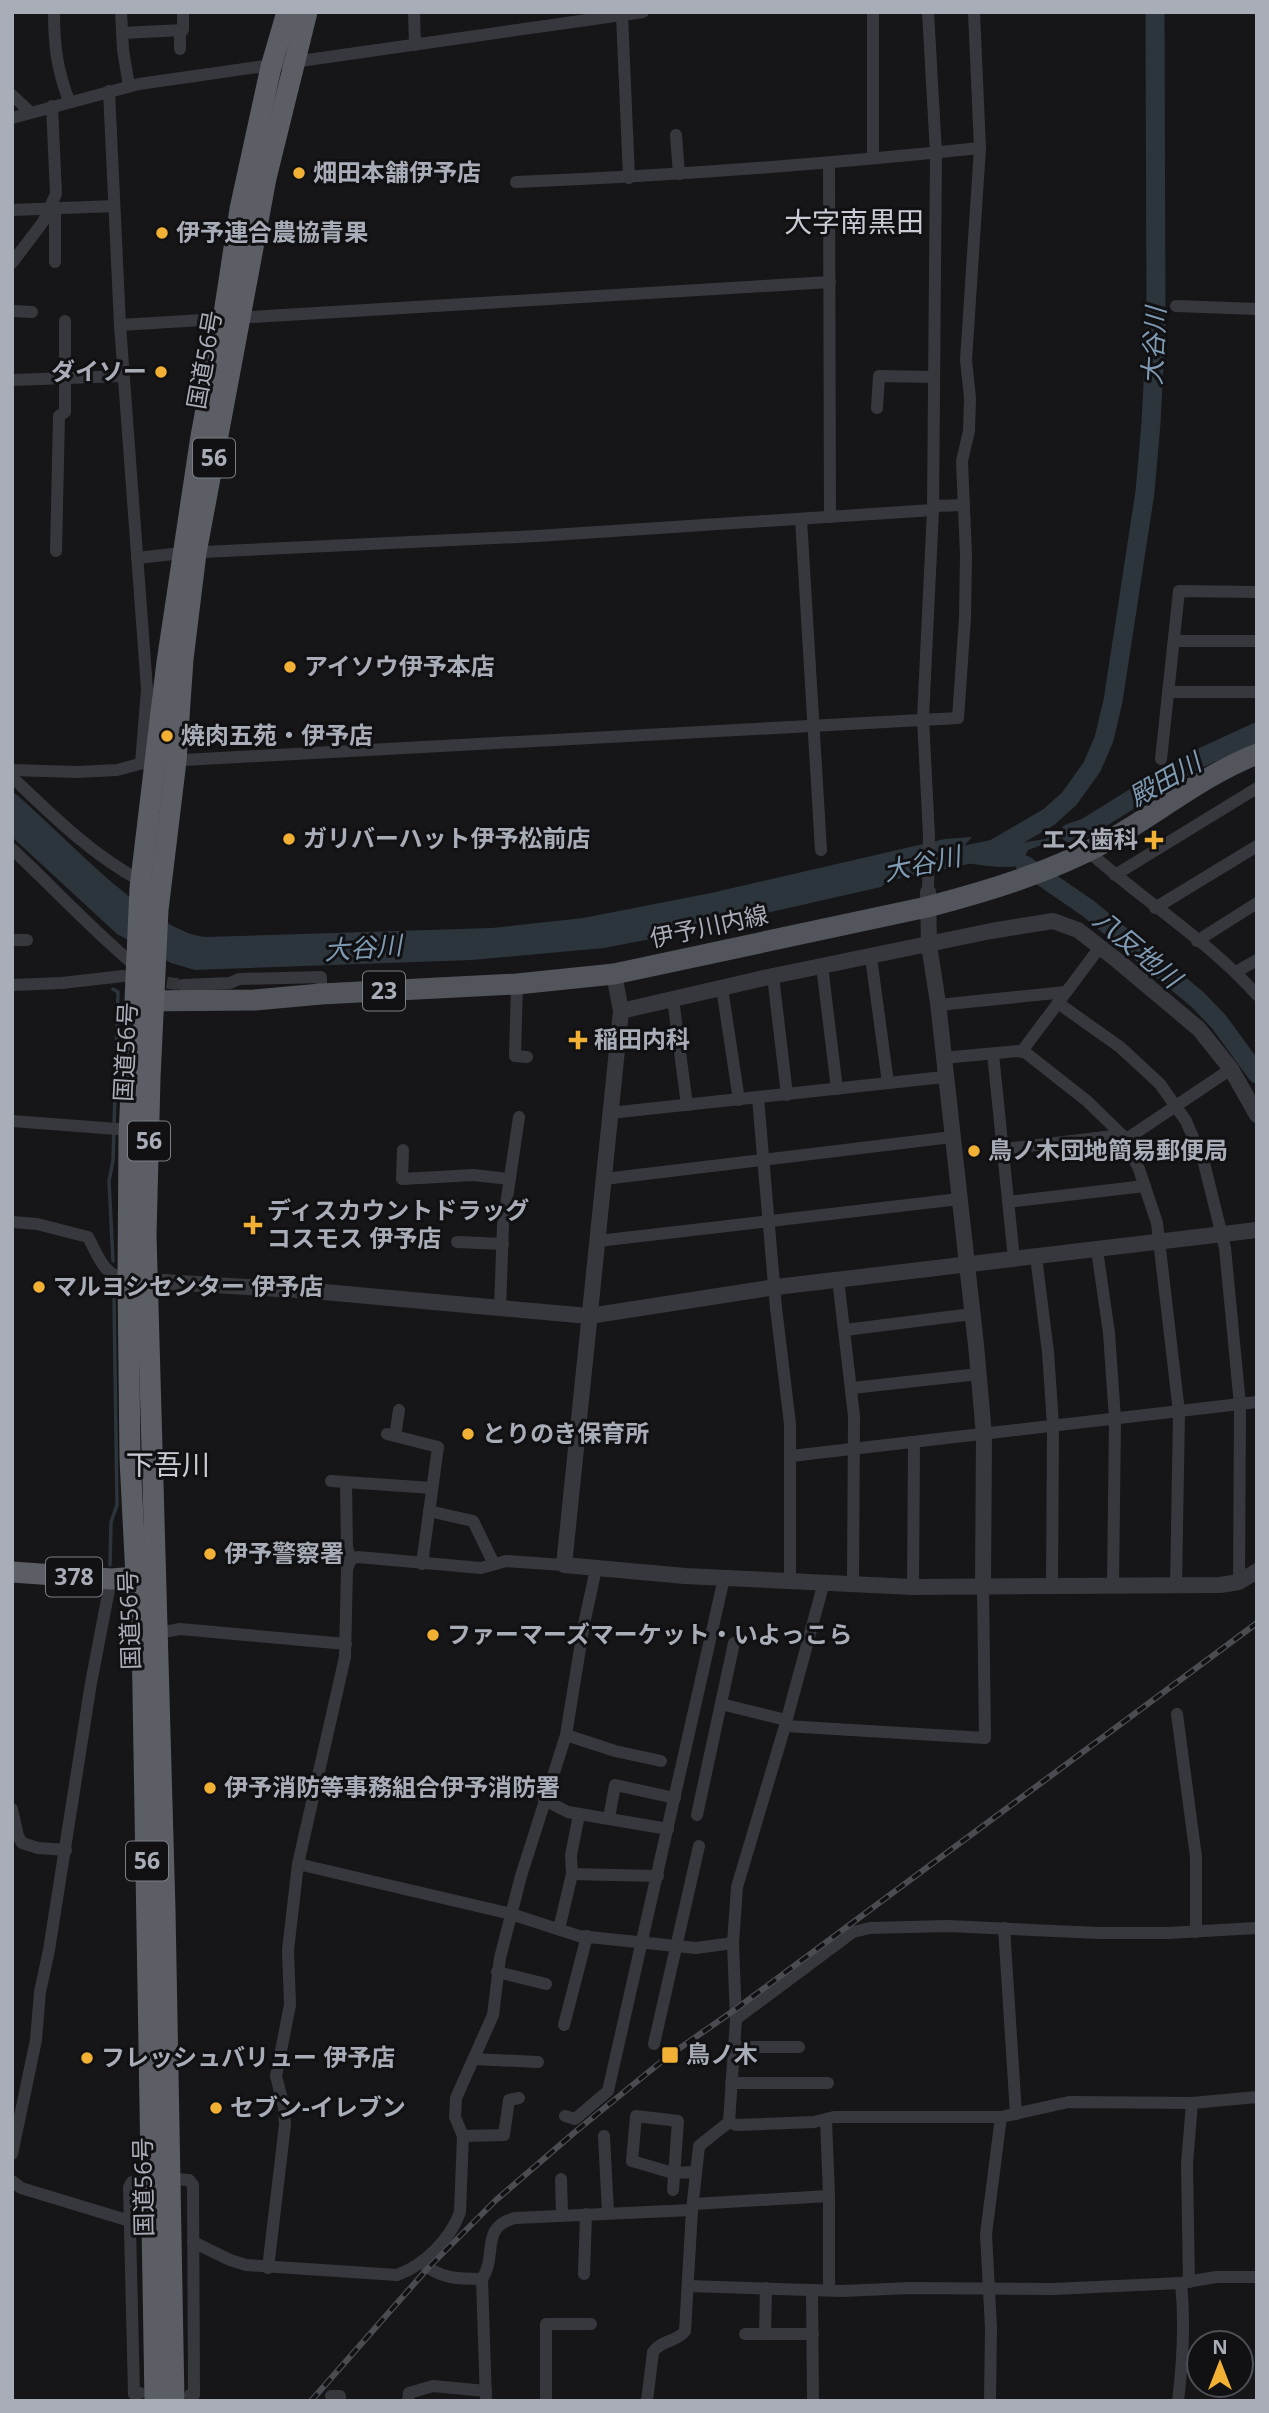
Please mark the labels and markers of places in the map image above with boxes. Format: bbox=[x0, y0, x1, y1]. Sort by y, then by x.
place label: 畑田本舗伊予店 bbox=[313, 155, 481, 188]
marker: 畑田本舗伊予店 bbox=[291, 165, 307, 181]
place label: 伊予連合農協青果 bbox=[176, 215, 368, 248]
marker: 伊予連合農協青果 bbox=[154, 225, 170, 241]
place label: ダイソー bbox=[51, 354, 147, 387]
marker: ダイソー bbox=[153, 364, 169, 380]
place label: アイソウ伊予本店 bbox=[304, 649, 495, 682]
marker: アイソウ伊予本店 bbox=[282, 659, 298, 675]
place label: 焼肉五苑・伊予店 bbox=[181, 718, 373, 751]
marker: 焼肉五苑・伊予店 bbox=[159, 728, 175, 744]
place label: ガリバーハット伊予松前店 bbox=[303, 821, 591, 854]
place label: エス歯科 bbox=[1042, 822, 1138, 855]
marker: エス歯科 bbox=[1144, 830, 1164, 850]
marker: ガリバーハット伊予松前店 bbox=[281, 831, 297, 847]
place label: 稲田内科 bbox=[594, 1022, 690, 1055]
marker: 稲田内科 bbox=[568, 1030, 588, 1050]
place label: 鳥ノ木団地簡易郵便局 bbox=[988, 1133, 1228, 1166]
marker: 鳥ノ木団地簡易郵便局 bbox=[966, 1143, 982, 1159]
place label: ディスカウントドラッグ コスモス 伊予店 bbox=[267, 1193, 529, 1254]
marker: ディスカウントドラッグ コスモス 伊予店 bbox=[245, 1217, 261, 1233]
place label: マルヨシセンター 伊予店 bbox=[53, 1269, 323, 1302]
marker: マルヨシセンター 伊予店 bbox=[31, 1279, 47, 1295]
place label: とりのき保育所 bbox=[482, 1416, 649, 1449]
marker: とりのき保育所 bbox=[460, 1426, 476, 1442]
place label: 伊予警察署 bbox=[224, 1536, 344, 1569]
marker: 伊予警察署 bbox=[202, 1546, 218, 1562]
place label: ファーマーズマーケット・いよっこら bbox=[447, 1617, 853, 1650]
marker: ファーマーズマーケット・いよっこら bbox=[425, 1627, 441, 1643]
place label: 伊予消防等事務組合伊予消防署 bbox=[224, 1770, 560, 1803]
marker: 伊予消防等事務組合伊予消防署 bbox=[202, 1780, 218, 1796]
place label: 鳥ノ木 bbox=[686, 2037, 758, 2070]
place label: フレッシュバリュー 伊予店 bbox=[101, 2040, 395, 2073]
marker: 鳥ノ木 bbox=[660, 2045, 680, 2065]
marker: フレッシュバリュー 伊予店 bbox=[79, 2050, 95, 2066]
place label: セブン-イレブン bbox=[230, 2090, 406, 2123]
marker: セブン-イレブン bbox=[208, 2100, 224, 2116]

